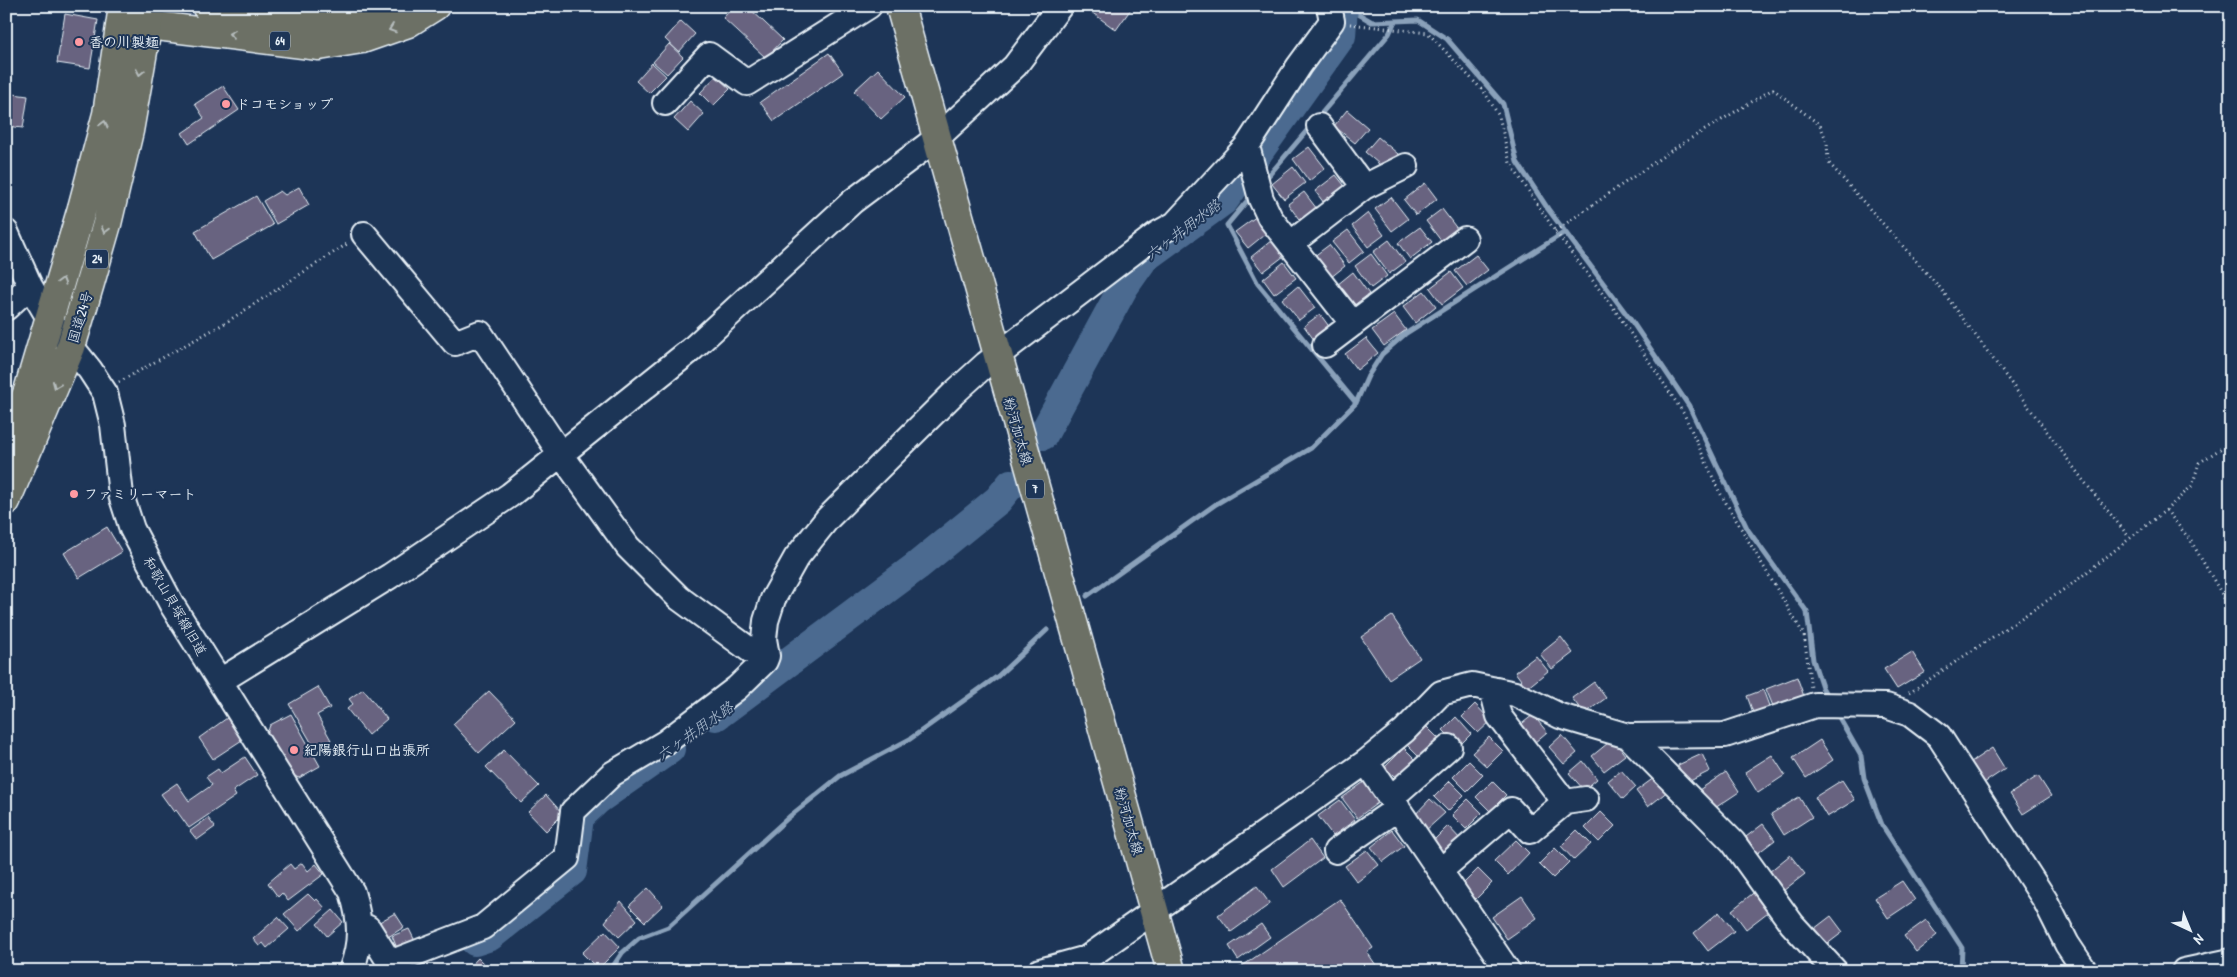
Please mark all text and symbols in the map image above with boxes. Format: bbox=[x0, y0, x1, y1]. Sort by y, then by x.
one-way arrow bbox=[388, 23, 396, 33]
one-way arrow bbox=[228, 29, 236, 40]
road number: 64 bbox=[270, 31, 290, 50]
place label: 香の川製麺 bbox=[89, 32, 159, 51]
marker: 香の川製麺 bbox=[73, 36, 85, 48]
one-way arrow bbox=[136, 67, 146, 76]
place label: ドコモショップ bbox=[236, 94, 333, 113]
marker: ドコモショップ bbox=[220, 98, 232, 110]
one-way arrow bbox=[99, 121, 109, 129]
water label: 六ヶ井用水路 bbox=[1140, 194, 1226, 265]
one-way arrow bbox=[101, 226, 111, 234]
road number: 24 bbox=[86, 250, 108, 268]
one-way arrow bbox=[56, 277, 66, 285]
street label: 国道24号 bbox=[63, 288, 96, 345]
one-way arrow bbox=[51, 380, 62, 389]
street label: 粉河加太線 bbox=[1000, 395, 1037, 467]
road number: 7 bbox=[1026, 479, 1044, 498]
place label: ファミリーマート bbox=[84, 484, 197, 503]
marker: ファミリーマート bbox=[68, 488, 80, 500]
street label: 和歌山貝塚線旧道 bbox=[139, 553, 212, 659]
water label: 六ヶ井用水路 bbox=[652, 696, 738, 765]
place label: 紀陽銀行山口出張所 bbox=[304, 740, 430, 759]
marker: 紀陽銀行山口出張所 bbox=[288, 744, 300, 756]
street label: 粉河加太線 bbox=[1111, 785, 1148, 857]
north arrow bbox=[2164, 904, 2214, 954]
text: N bbox=[2190, 930, 2209, 950]

